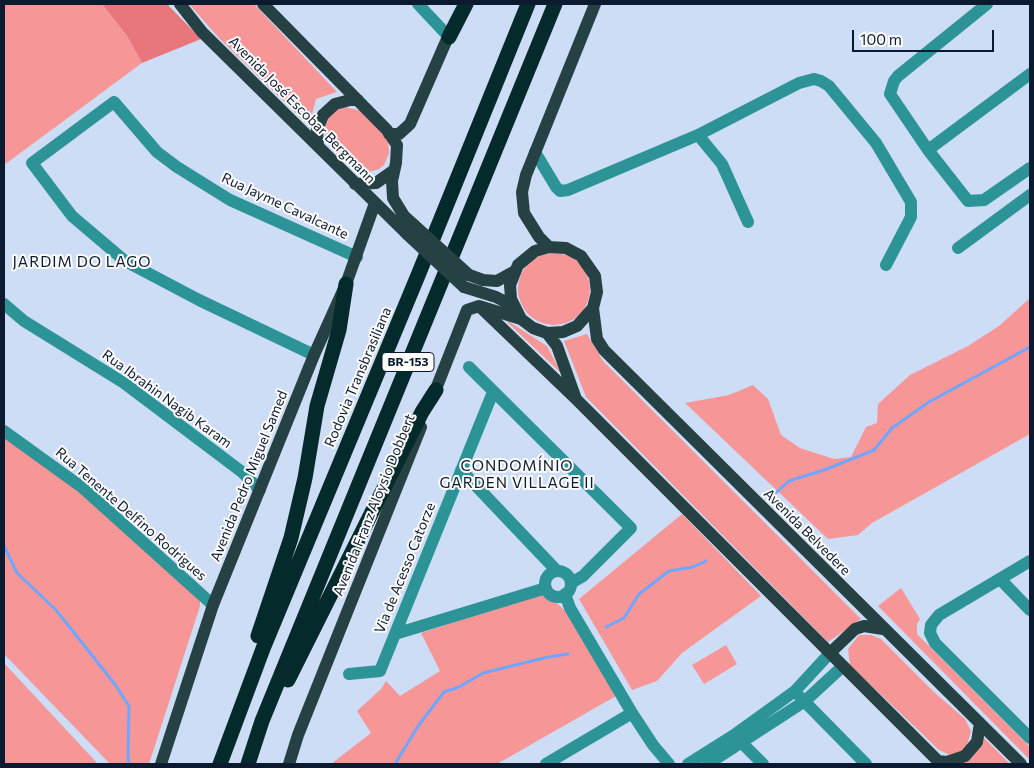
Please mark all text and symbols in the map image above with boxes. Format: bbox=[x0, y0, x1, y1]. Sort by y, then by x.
scale bar bbox=[854, 20, 996, 52]
text: 100 m bbox=[860, 30, 902, 48]
street label: Avenida José Escobar Bergmann bbox=[225, 33, 379, 187]
street label: Rua Jayme Cavalcante bbox=[219, 169, 351, 243]
district label: JARDIM DO LAGO bbox=[11, 253, 153, 271]
street label: Rodovia Transbrasiliana bbox=[321, 305, 395, 449]
street label: Rua Ibrahin Nagib Karam bbox=[99, 346, 235, 452]
road number: BR-153 bbox=[382, 352, 434, 372]
street label: Avenida Pedro Miguel Samed bbox=[207, 388, 291, 564]
street label: Avenida Franz Aloysio Dobbert bbox=[330, 412, 418, 598]
street label: Rua Tenente Delfino Rodrigues bbox=[52, 444, 210, 584]
district label: CONDOMÍNIO GARDEN VILLAGE II bbox=[437, 457, 597, 492]
street label: Avenida Belvedere bbox=[760, 485, 854, 579]
street label: Via de Acesso Catorze bbox=[371, 500, 439, 636]

